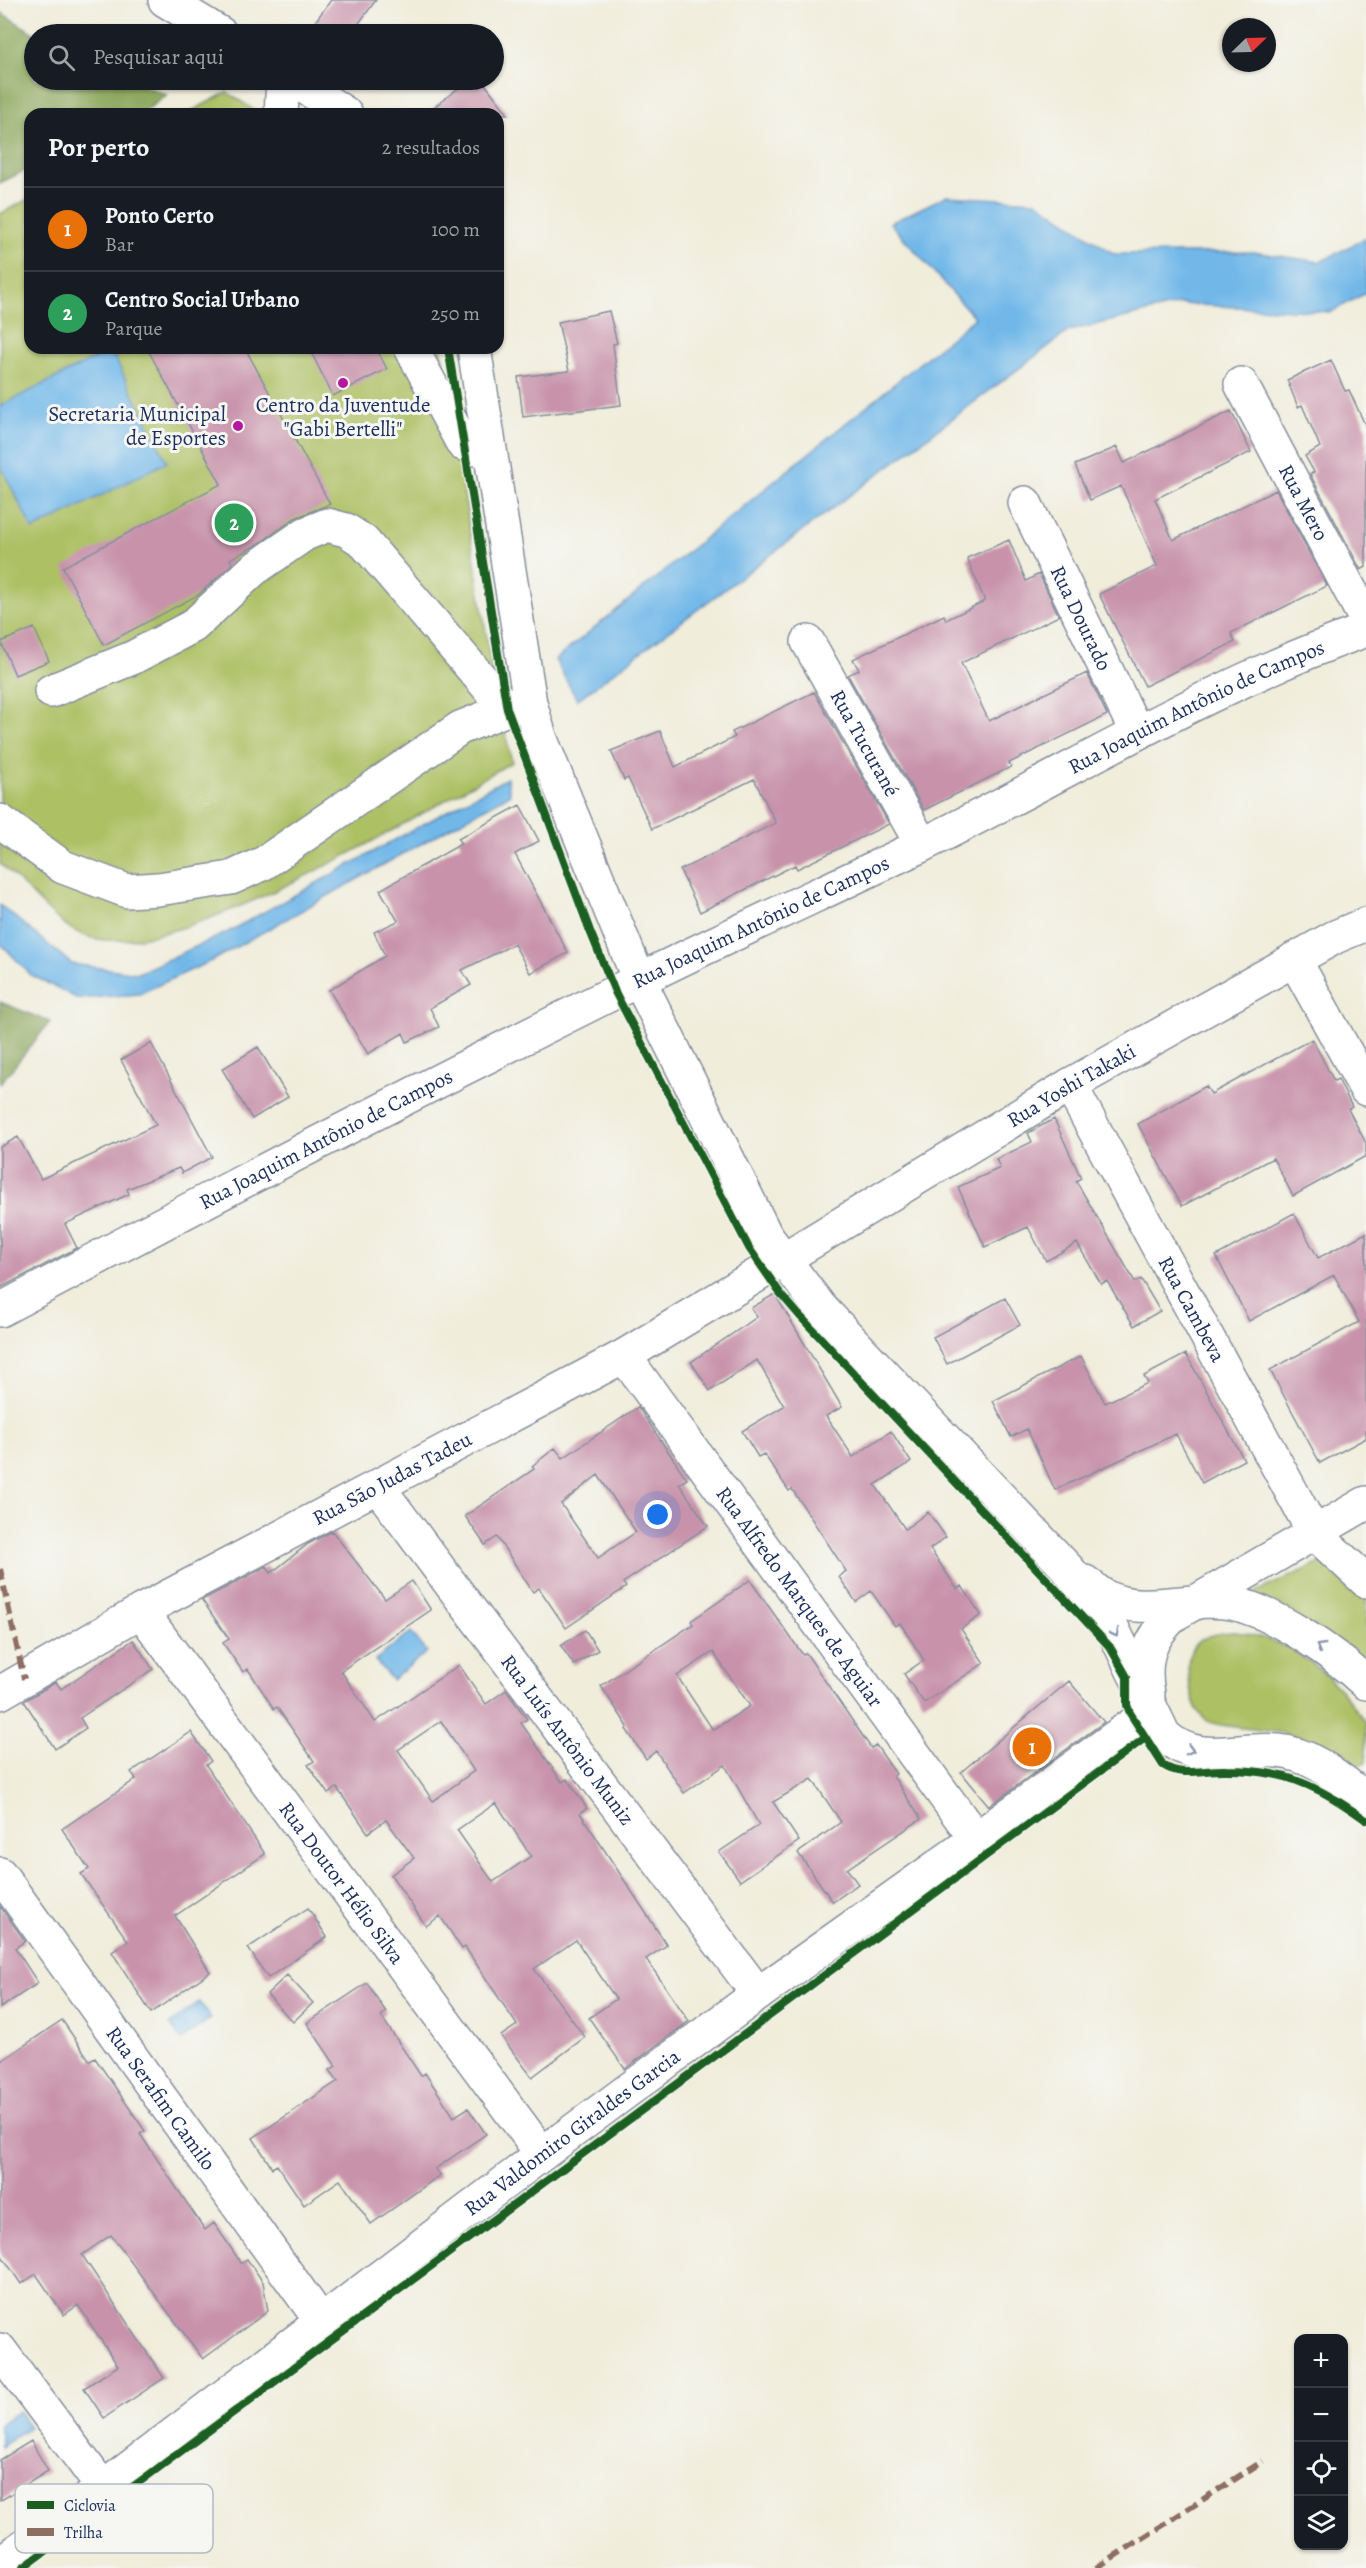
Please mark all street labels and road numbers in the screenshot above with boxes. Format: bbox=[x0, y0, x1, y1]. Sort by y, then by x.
street label: Rua Mero bbox=[1272, 459, 1335, 545]
street label: Rua Dourado bbox=[1044, 561, 1118, 675]
street label: Rua Joaquim Antônio de Campos bbox=[1063, 633, 1329, 781]
street label: Rua Tucurané bbox=[824, 685, 906, 802]
street label: Rua Joaquim Antônio de Campos bbox=[627, 849, 894, 995]
street label: Rua Yoshi Takaki bbox=[1002, 1037, 1141, 1134]
street label: Rua Joaquim Antônio de Campos bbox=[194, 1062, 458, 1216]
street label: Rua Cambeva bbox=[1152, 1251, 1232, 1367]
street label: Rua São Judas Tadeu bbox=[308, 1425, 477, 1532]
street label: Rua Alfredo Marques de Aguiar bbox=[710, 1481, 889, 1713]
street label: Rua Luís Antônio Muniz bbox=[494, 1649, 641, 1831]
street label: Rua Doutor Hélio Silva bbox=[273, 1796, 411, 1970]
street label: Rua Serafim Camilo bbox=[100, 2020, 222, 2176]
street label: Rua Valdomiro Giraldes Garcia bbox=[458, 2042, 686, 2222]

